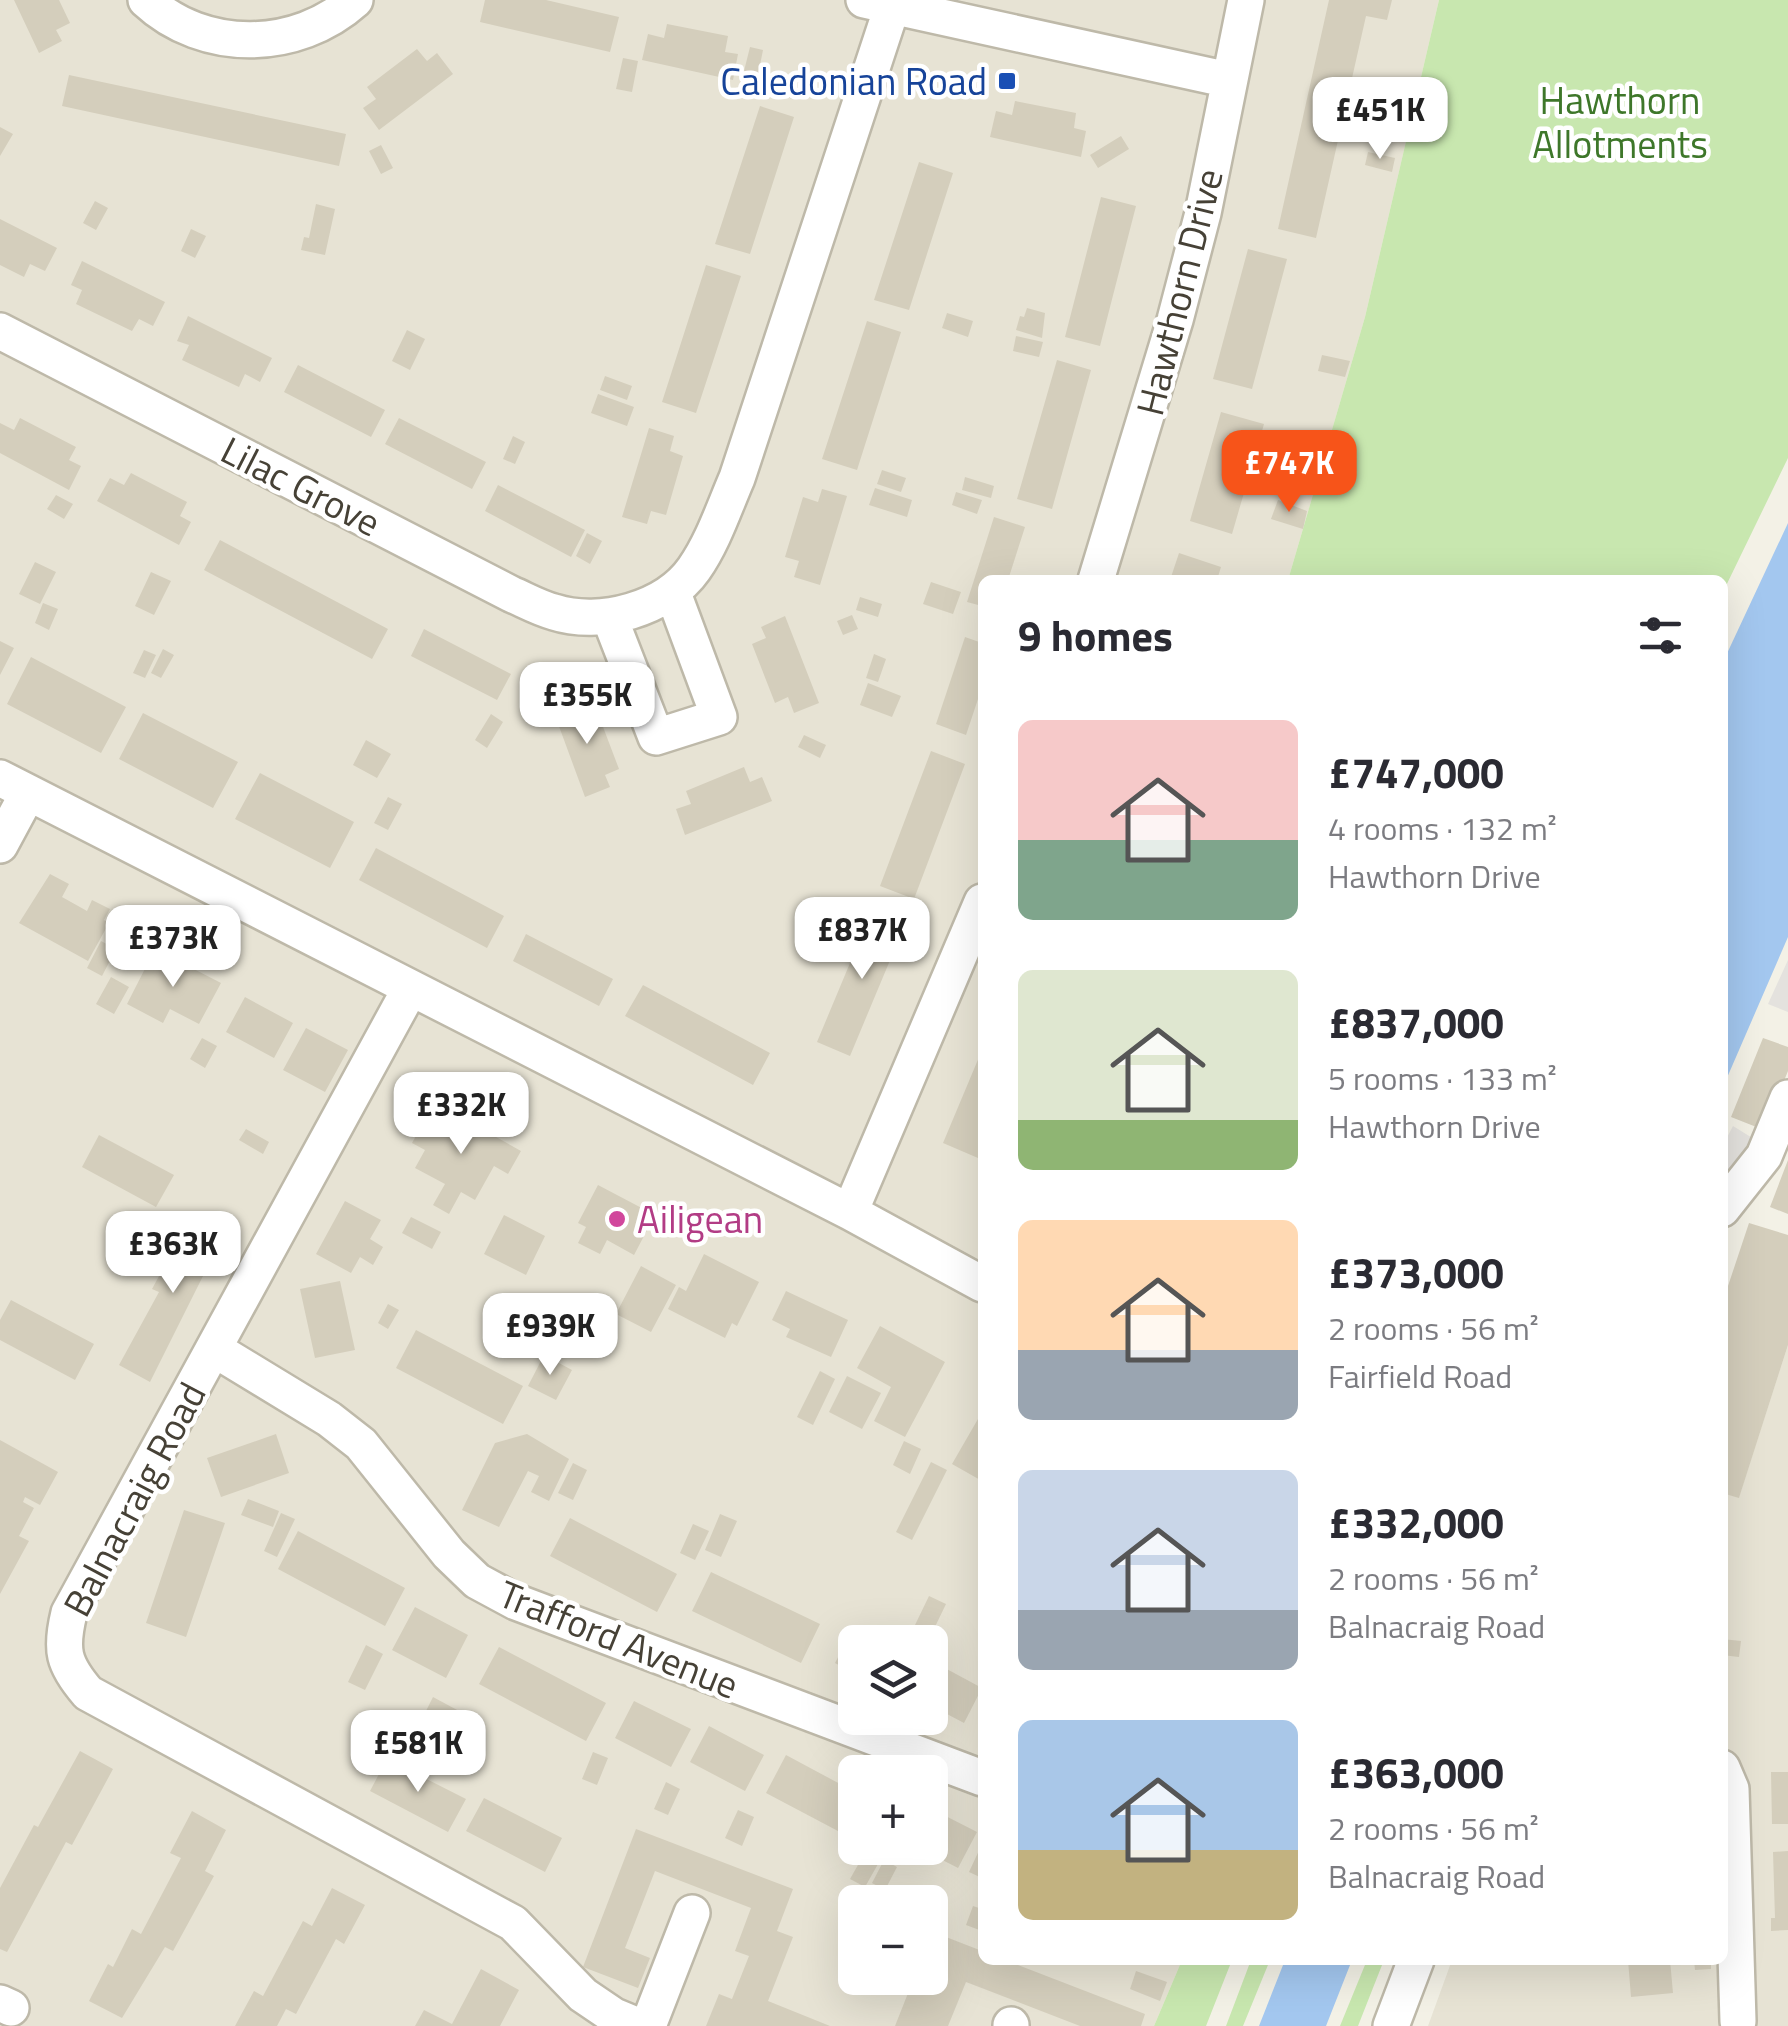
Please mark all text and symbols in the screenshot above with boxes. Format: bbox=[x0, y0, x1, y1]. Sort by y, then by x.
place label: Caledonian Road bbox=[720, 52, 987, 110]
marker: Caledonian Road bbox=[996, 70, 1018, 92]
park label: Hawthorn Allotments bbox=[1532, 71, 1708, 173]
pin: £451K bbox=[1310, 77, 1450, 162]
text: £451K bbox=[1335, 85, 1425, 133]
street label: Hawthorn Drive bbox=[1120, 162, 1238, 422]
street label: Lilac Grove bbox=[211, 421, 391, 551]
pin: £747K bbox=[1219, 430, 1359, 515]
text: £747K bbox=[1244, 438, 1334, 486]
text: 9 homes bbox=[1018, 603, 1173, 667]
icon: filters bbox=[1633, 608, 1688, 663]
pin: £355K bbox=[517, 662, 657, 747]
text: £355K bbox=[542, 670, 632, 718]
text: £747,000 bbox=[1328, 740, 1504, 804]
icon: home bbox=[1098, 760, 1218, 880]
text: 4 rooms · 132 m² bbox=[1328, 804, 1557, 852]
text: Hawthorn Drive bbox=[1328, 852, 1541, 900]
pin: £837K bbox=[792, 897, 932, 982]
pin: £373K bbox=[103, 905, 243, 990]
text: £837K bbox=[817, 905, 907, 953]
text: £373K bbox=[128, 913, 218, 961]
text: £837,000 bbox=[1328, 990, 1504, 1054]
icon: home bbox=[1098, 1010, 1218, 1130]
text: 5 rooms · 133 m² bbox=[1328, 1054, 1557, 1102]
pin: £332K bbox=[391, 1072, 531, 1157]
text: £332K bbox=[416, 1080, 506, 1128]
text: Hawthorn Drive bbox=[1328, 1102, 1541, 1150]
place label: Ailigean bbox=[637, 1190, 763, 1248]
marker: Ailigean bbox=[606, 1208, 628, 1230]
pin: £363K bbox=[103, 1211, 243, 1296]
text: £363K bbox=[128, 1219, 218, 1267]
text: £373,000 bbox=[1328, 1240, 1504, 1304]
icon: home bbox=[1098, 1260, 1218, 1380]
pin: £939K bbox=[480, 1293, 620, 1378]
text: £939K bbox=[505, 1301, 595, 1349]
text: 2 rooms · 56 m² bbox=[1328, 1304, 1539, 1352]
text: Fairfield Road bbox=[1328, 1352, 1512, 1400]
street label: Balnacraig Road bbox=[48, 1372, 220, 1626]
text: £332,000 bbox=[1328, 1490, 1504, 1554]
icon: home bbox=[1098, 1510, 1218, 1630]
text: 2 rooms · 56 m² bbox=[1328, 1554, 1539, 1602]
street label: Trafford Avenue bbox=[490, 1565, 748, 1713]
text: Balnacraig Road bbox=[1328, 1602, 1545, 1650]
map controls bbox=[838, 1625, 948, 1995]
button: layers bbox=[838, 1625, 948, 1735]
pin: £581K bbox=[348, 1710, 488, 1795]
text: £581K bbox=[373, 1718, 463, 1766]
text: £363,000 bbox=[1328, 1740, 1504, 1804]
button: + bbox=[838, 1755, 948, 1865]
icon: home bbox=[1098, 1760, 1218, 1880]
text: 2 rooms · 56 m² bbox=[1328, 1804, 1539, 1852]
text: Balnacraig Road bbox=[1328, 1852, 1545, 1900]
button: − bbox=[838, 1885, 948, 1995]

